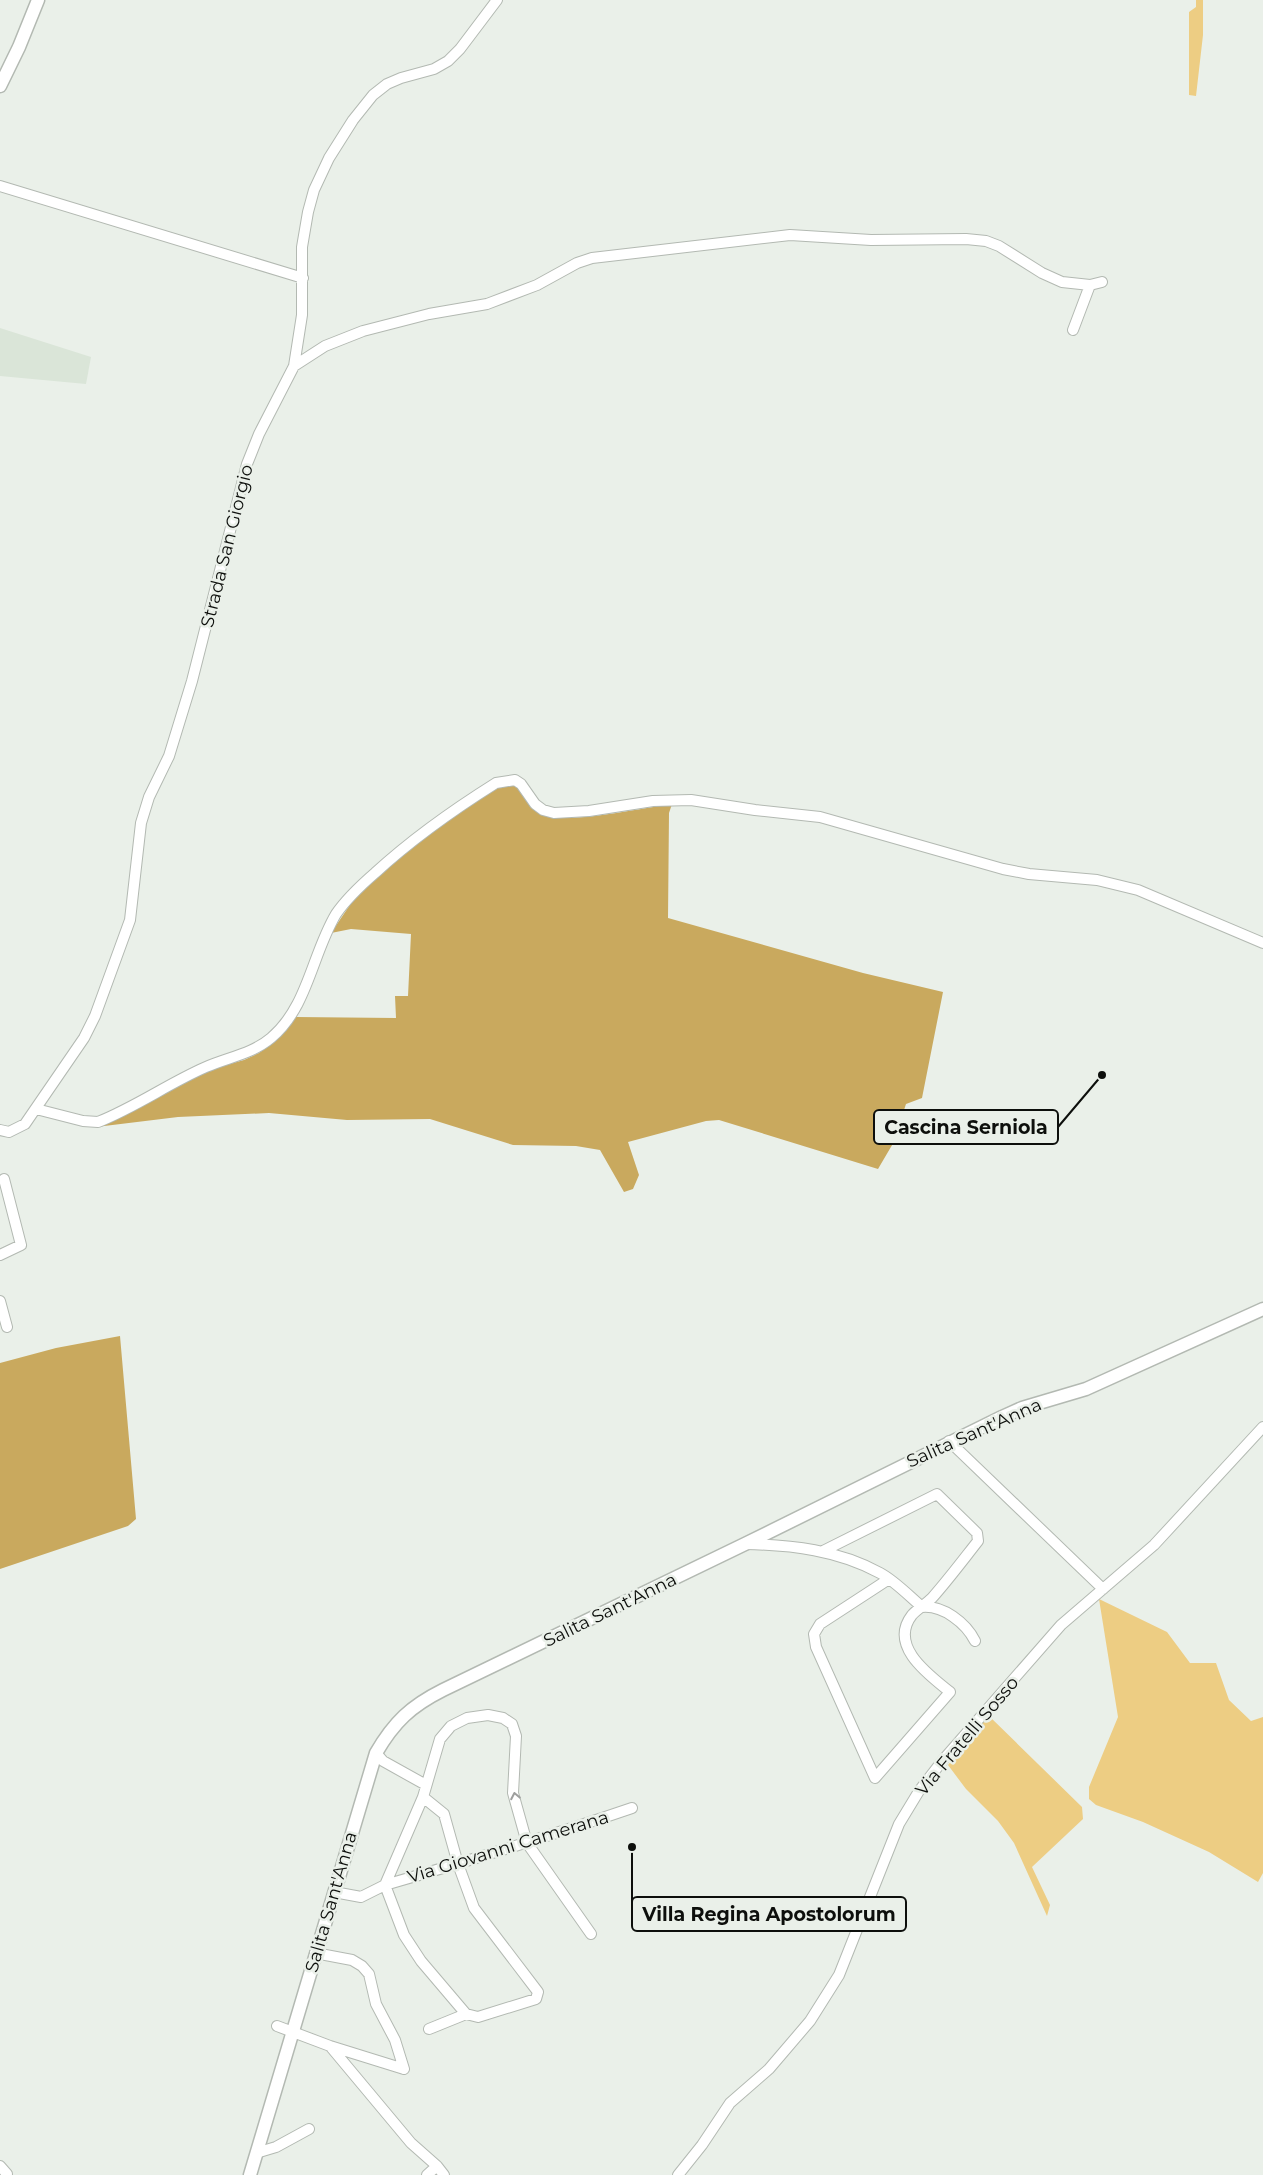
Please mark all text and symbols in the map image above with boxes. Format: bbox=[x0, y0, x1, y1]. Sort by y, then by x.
street label: Strada San Giorgio bbox=[196, 462, 258, 630]
callout: Cascina Serniola bbox=[874, 1110, 1058, 1144]
text: Cascina Serniola bbox=[884, 1116, 1048, 1139]
street label: Salita Sant'Anna bbox=[903, 1393, 1045, 1473]
street label: Salita Sant'Anna bbox=[540, 1568, 680, 1652]
street label: Via Fratelli Sosso bbox=[911, 1672, 1023, 1800]
one-way arrow bbox=[510, 1792, 520, 1801]
street label: Via Giovanni Camerana bbox=[405, 1806, 611, 1888]
street label: Salita Sant'Anna bbox=[300, 1829, 362, 1975]
callout: Villa Regina Apostolorum bbox=[632, 1897, 906, 1931]
text: Villa Regina Apostolorum bbox=[641, 1903, 896, 1926]

